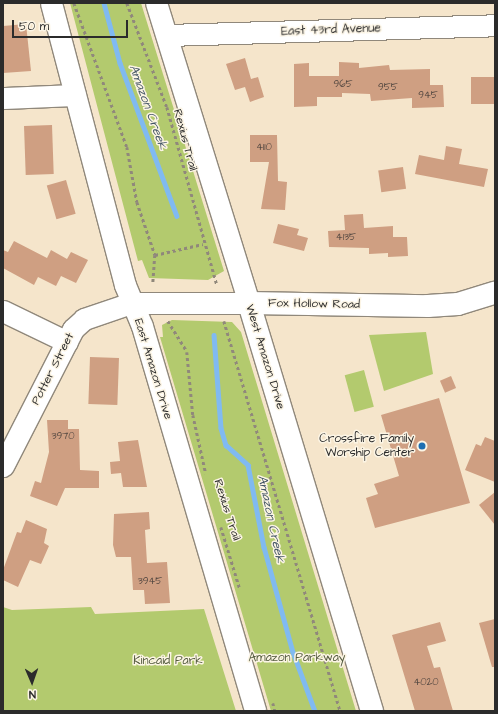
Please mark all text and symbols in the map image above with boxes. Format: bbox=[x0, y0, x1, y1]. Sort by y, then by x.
scale bar bbox=[14, 12, 130, 38]
text: 50 m bbox=[19, 18, 49, 35]
street label: East 43rd Avenue bbox=[281, 21, 381, 39]
water label: Amazon Creek bbox=[125, 63, 171, 151]
house number: 965 bbox=[333, 79, 353, 91]
house number: 955 bbox=[378, 82, 398, 94]
house number: 945 bbox=[418, 90, 438, 102]
street label: Rexius Trail bbox=[170, 108, 200, 172]
house number: 4110 bbox=[256, 142, 272, 154]
house number: 4135 bbox=[336, 232, 356, 244]
street label: Fox Hollow Road bbox=[268, 296, 360, 312]
street label: West Amazon Drive bbox=[242, 303, 288, 411]
street label: East Amazon Drive bbox=[131, 317, 175, 421]
street label: Potter Street bbox=[29, 331, 77, 407]
house number: 3970 bbox=[51, 431, 75, 443]
place label: Crossfire Family Worship Center bbox=[319, 432, 414, 460]
marker: Crossfire Family Worship Center bbox=[417, 441, 427, 451]
water label: Amazon Creek bbox=[254, 474, 288, 564]
street label: Rexius Trail bbox=[210, 478, 244, 542]
house number: 3945 bbox=[138, 576, 162, 588]
park label: Amazon Parkway bbox=[249, 651, 345, 665]
park label: Kincaid Park bbox=[133, 654, 203, 668]
north arrow bbox=[12, 662, 52, 702]
house number: 4020 bbox=[413, 677, 439, 689]
text: N bbox=[29, 687, 36, 702]

